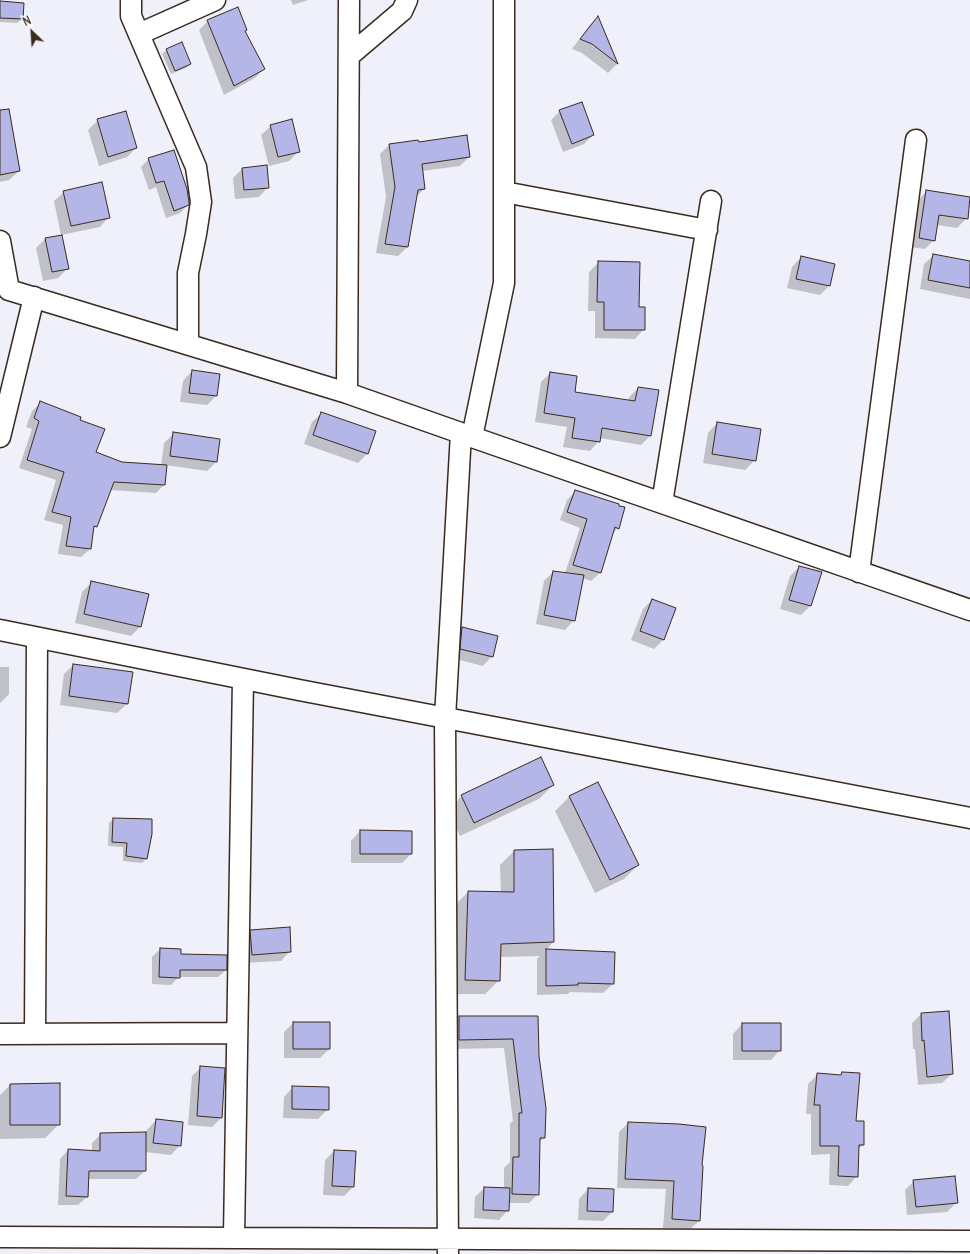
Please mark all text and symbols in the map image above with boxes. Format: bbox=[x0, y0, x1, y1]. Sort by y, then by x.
north arrow bbox=[12, 12, 52, 52]
text: N bbox=[21, 13, 33, 29]

